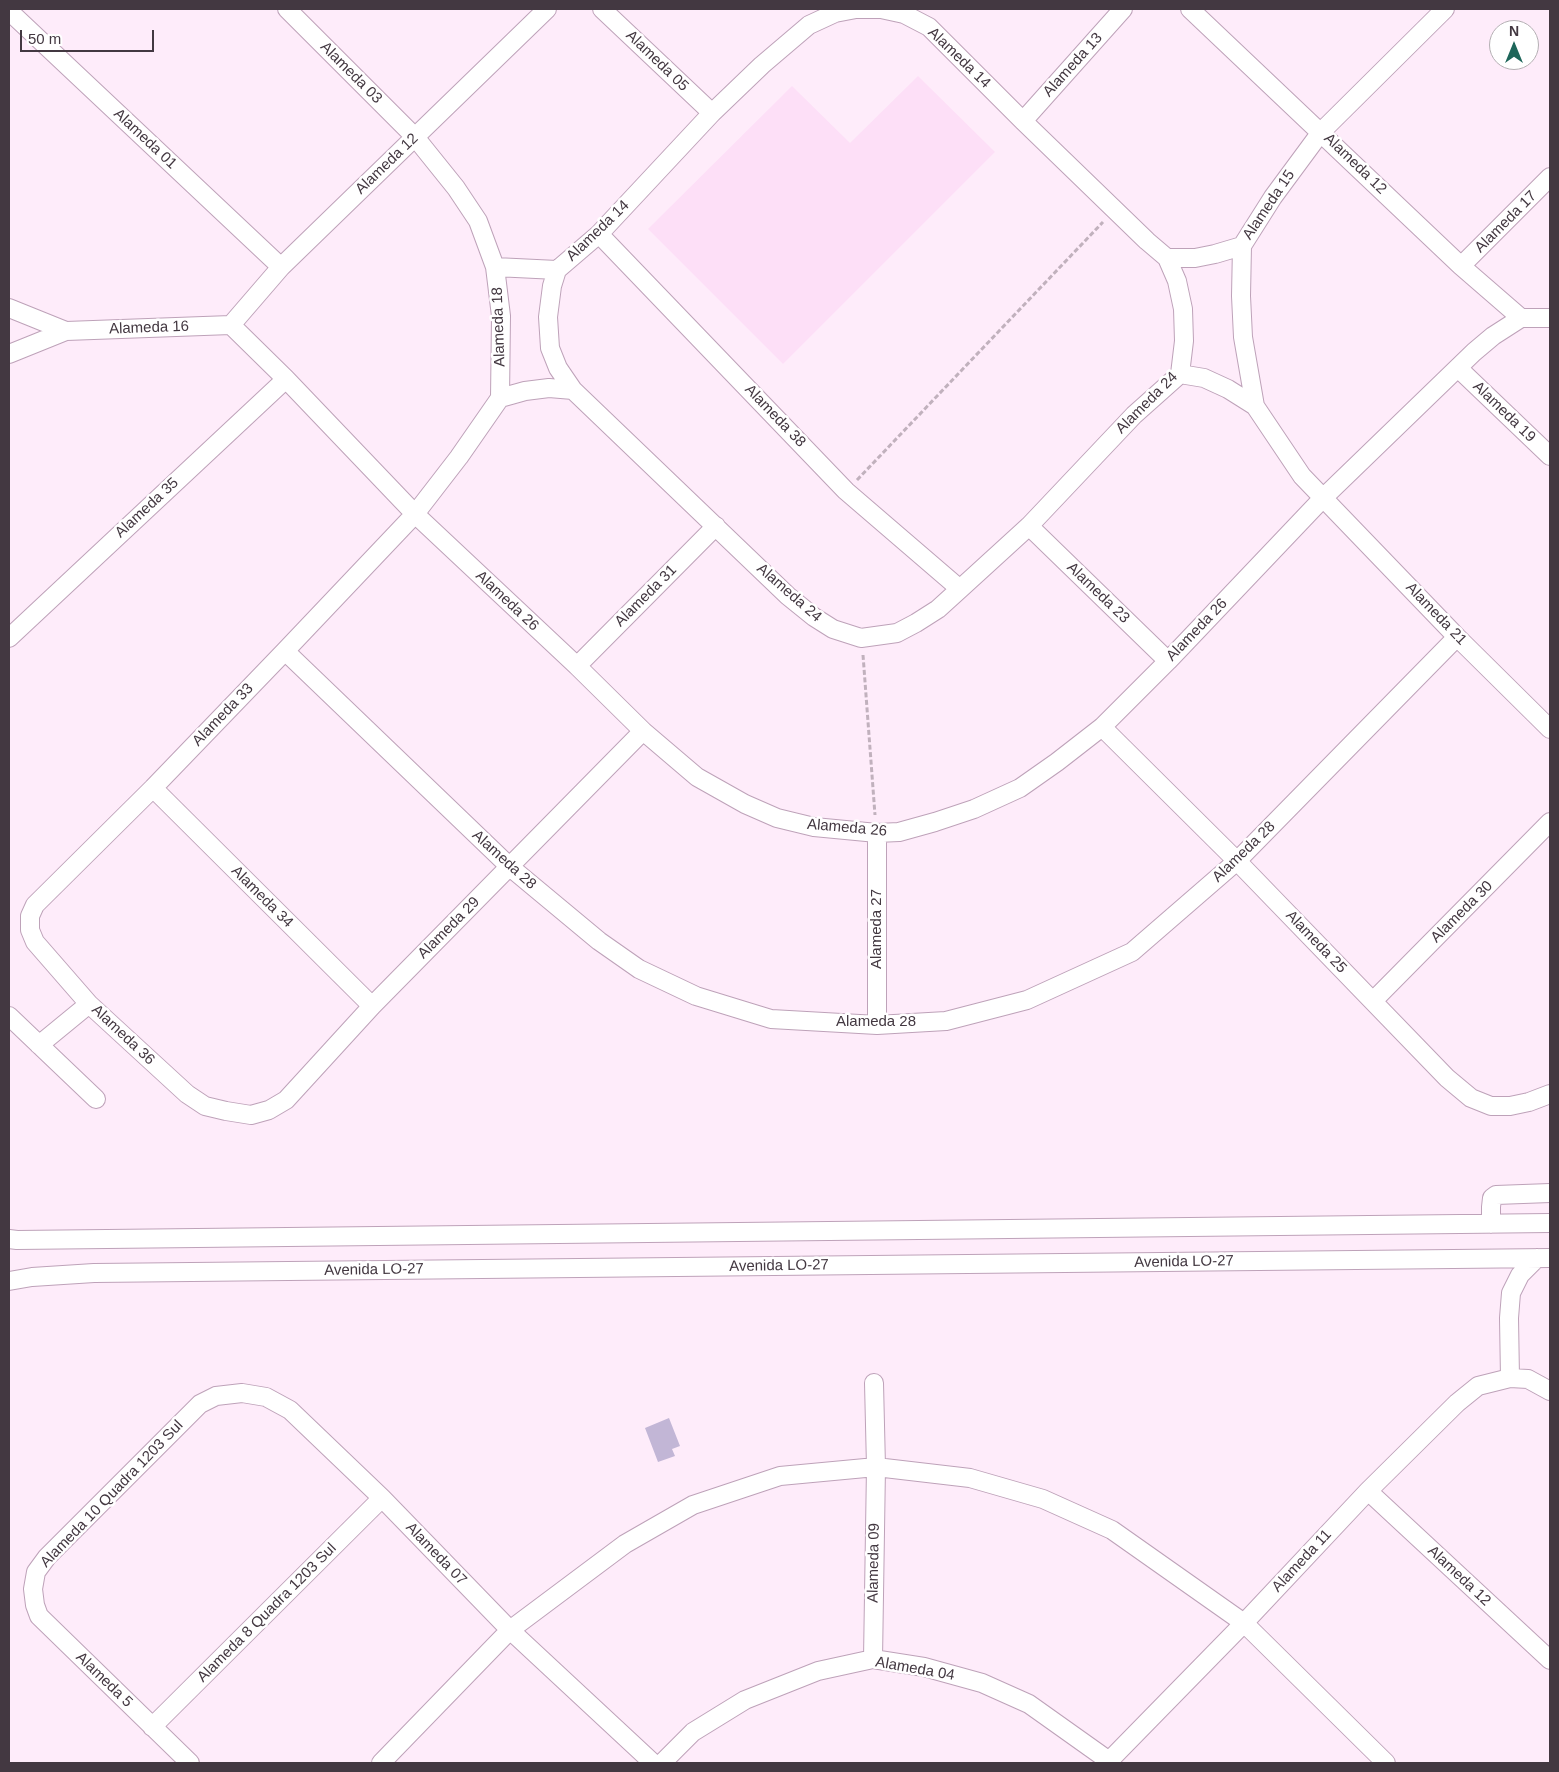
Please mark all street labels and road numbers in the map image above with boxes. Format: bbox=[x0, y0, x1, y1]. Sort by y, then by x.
street label: Alameda 14 bbox=[924, 24, 994, 92]
street label: Alameda 05 bbox=[622, 27, 692, 95]
street label: Alameda 13 bbox=[1040, 29, 1106, 101]
street label: Alameda 03 bbox=[316, 38, 386, 108]
street label: Alameda 01 bbox=[110, 105, 180, 173]
street label: Alameda 12 bbox=[352, 130, 422, 198]
street label: Alameda 12 bbox=[1320, 130, 1390, 198]
street label: Alameda 15 bbox=[1239, 167, 1299, 243]
street label: Alameda 17 bbox=[1471, 187, 1541, 257]
street label: Alameda 14 bbox=[563, 197, 633, 265]
street label: Alameda 18 bbox=[489, 287, 509, 367]
street label: Alameda 16 bbox=[109, 318, 189, 338]
street label: Alameda 24 bbox=[1112, 368, 1182, 438]
street label: Alameda 19 bbox=[1469, 378, 1539, 446]
street label: Alameda 38 bbox=[741, 381, 809, 451]
street label: Alameda 35 bbox=[112, 474, 182, 542]
street label: Alameda 23 bbox=[1063, 559, 1133, 627]
street label: Alameda 24 bbox=[753, 560, 825, 626]
street label: Alameda 31 bbox=[611, 561, 681, 631]
street label: Alameda 26 bbox=[472, 567, 542, 635]
street label: Alameda 21 bbox=[1402, 579, 1470, 649]
street label: Alameda 26 bbox=[1163, 595, 1231, 665]
street label: Alameda 33 bbox=[189, 680, 257, 750]
street label: Alameda 26 bbox=[806, 816, 888, 840]
street label: Alameda 28 bbox=[1209, 818, 1279, 886]
street label: Alameda 28 bbox=[468, 827, 540, 893]
street label: Alameda 34 bbox=[227, 862, 297, 932]
street label: Alameda 30 bbox=[1427, 877, 1497, 947]
street label: Alameda 27 bbox=[868, 889, 886, 969]
street label: Alameda 29 bbox=[414, 893, 484, 963]
street label: Alameda 25 bbox=[1282, 907, 1350, 977]
street label: Alameda 36 bbox=[88, 1001, 158, 1069]
street label: Alameda 28 bbox=[836, 1013, 916, 1031]
street label: Avenida LO-27 bbox=[1134, 1252, 1234, 1272]
street label: Avenida LO-27 bbox=[729, 1256, 829, 1276]
street label: Avenida LO-27 bbox=[324, 1260, 424, 1280]
street label: Alameda 10 Quadra 1203 Sul bbox=[37, 1417, 187, 1571]
street label: Alameda 07 bbox=[402, 1519, 470, 1589]
street label: Alameda 09 bbox=[864, 1523, 884, 1603]
street label: Alameda 11 bbox=[1268, 1526, 1336, 1596]
street label: Alameda 8 Quadra 1203 Sul bbox=[194, 1540, 340, 1686]
street label: Alameda 12 bbox=[1424, 1542, 1494, 1610]
street label: Alameda 5 bbox=[72, 1649, 136, 1711]
street label: Alameda 04 bbox=[874, 1653, 956, 1685]

